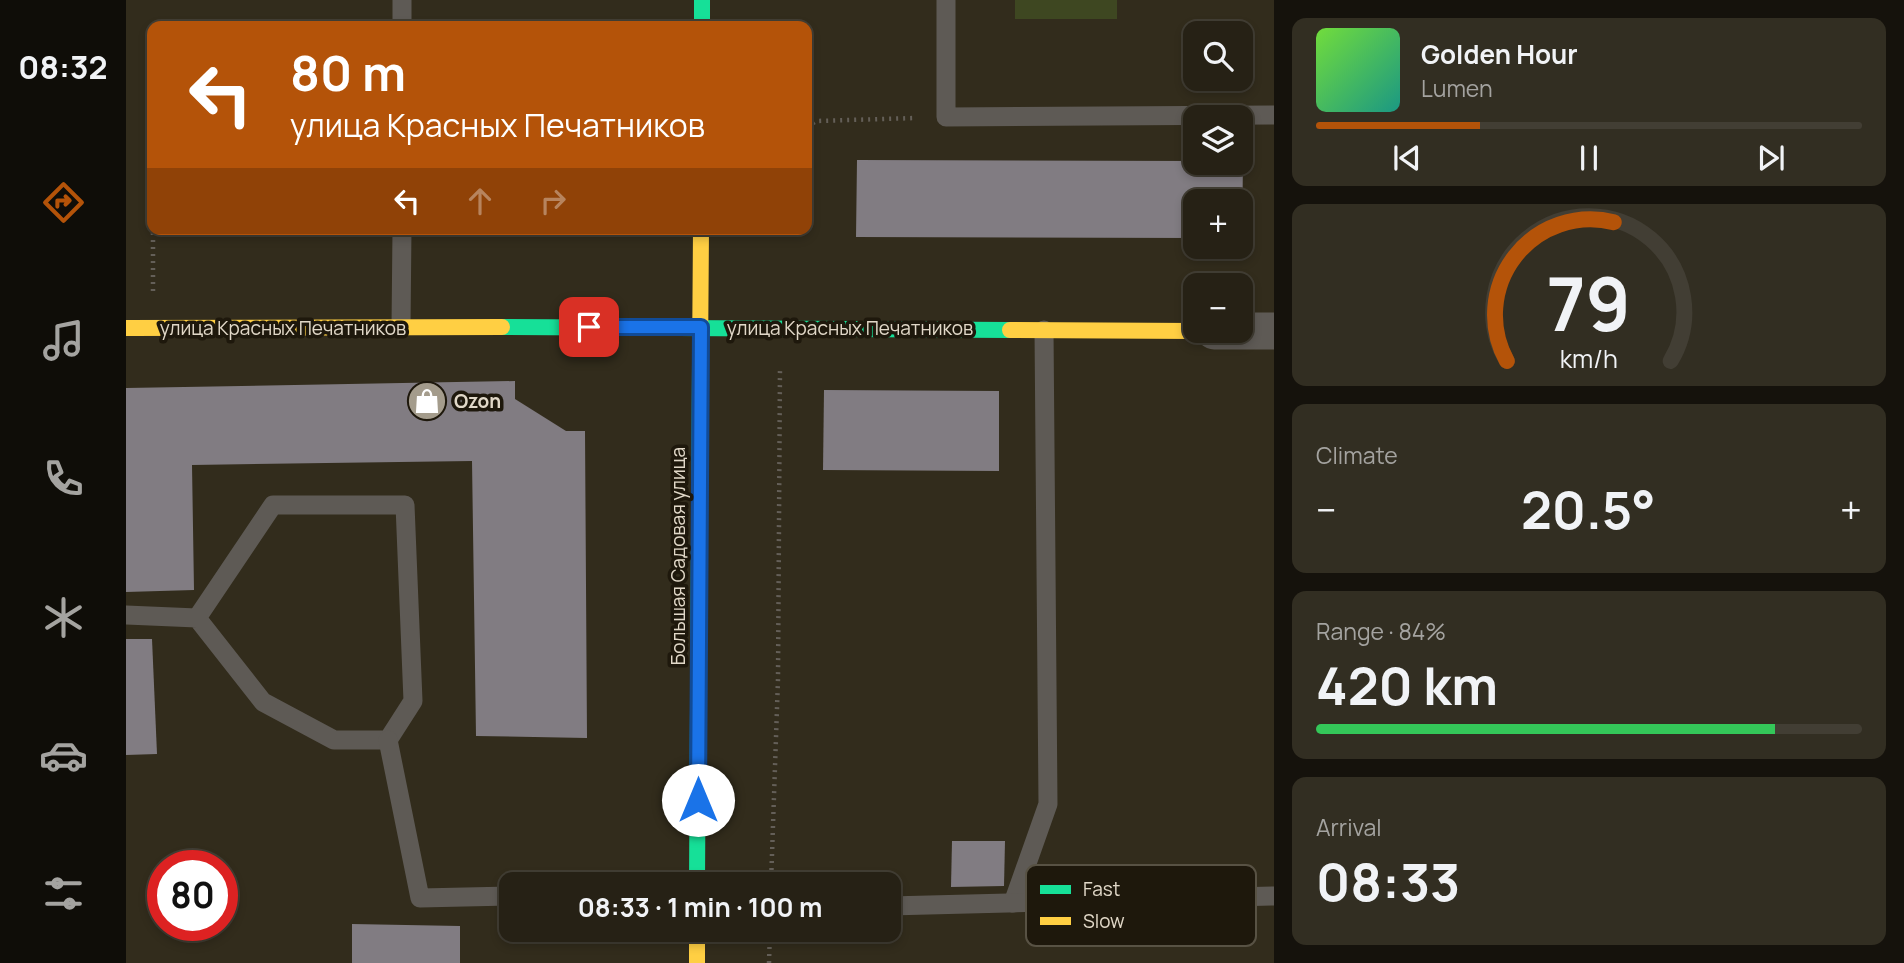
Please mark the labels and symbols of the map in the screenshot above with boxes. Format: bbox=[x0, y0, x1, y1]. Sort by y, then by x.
pin bbox=[559, 297, 619, 357]
street label: улица Красных Печатников bbox=[160, 315, 406, 341]
street label: улица Красных Печатников bbox=[727, 315, 973, 341]
shop icon: Ozon bbox=[406, 380, 448, 422]
place label: Ozon bbox=[454, 388, 501, 414]
street label: Большая Садовая улица bbox=[665, 447, 691, 665]
position arrow bbox=[661, 763, 735, 837]
speed limit sign: 80 bbox=[147, 850, 238, 941]
legend bbox=[1026, 865, 1256, 946]
text: Fast bbox=[1083, 876, 1120, 902]
text: Slow bbox=[1083, 908, 1125, 934]

